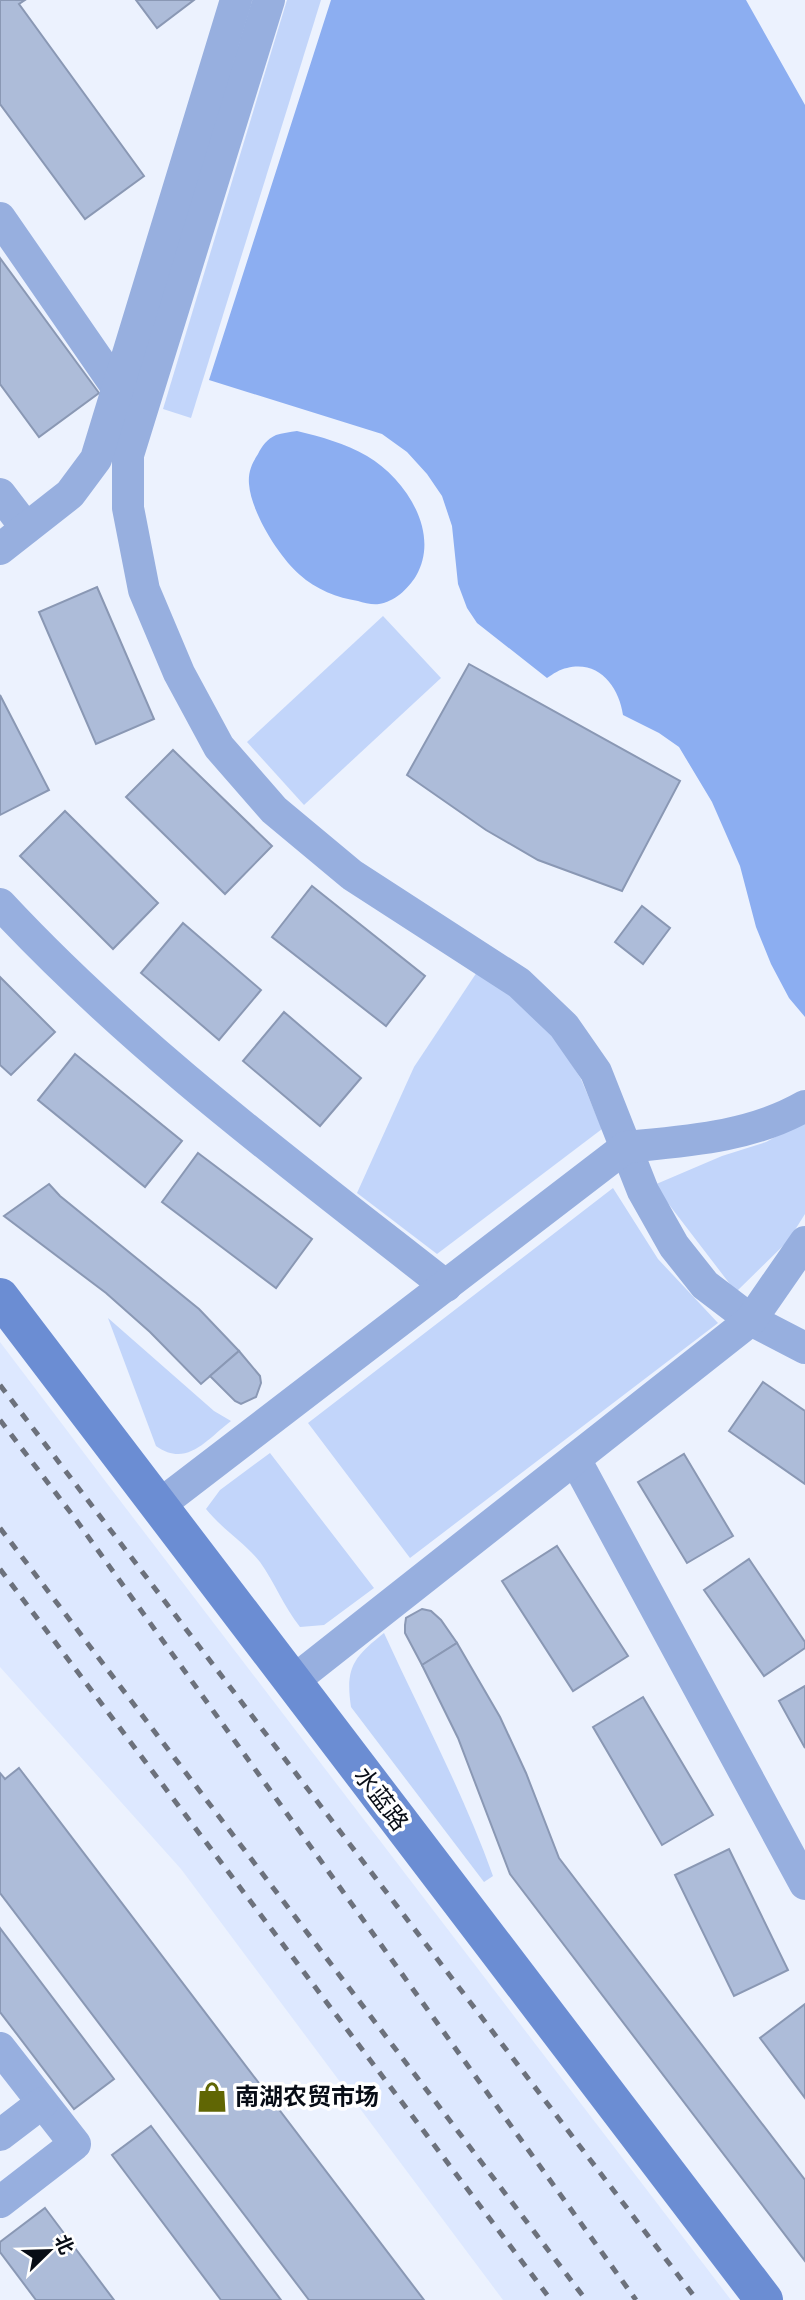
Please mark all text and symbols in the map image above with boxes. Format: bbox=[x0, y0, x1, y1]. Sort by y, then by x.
street label: 水蓝路 bbox=[348, 1762, 414, 1836]
shop icon: 南湖农贸市场 bbox=[195, 2080, 229, 2114]
place label: 南湖农贸市场 bbox=[235, 2083, 379, 2111]
north arrow bbox=[14, 2216, 84, 2286]
text: 北 bbox=[50, 2231, 78, 2258]

